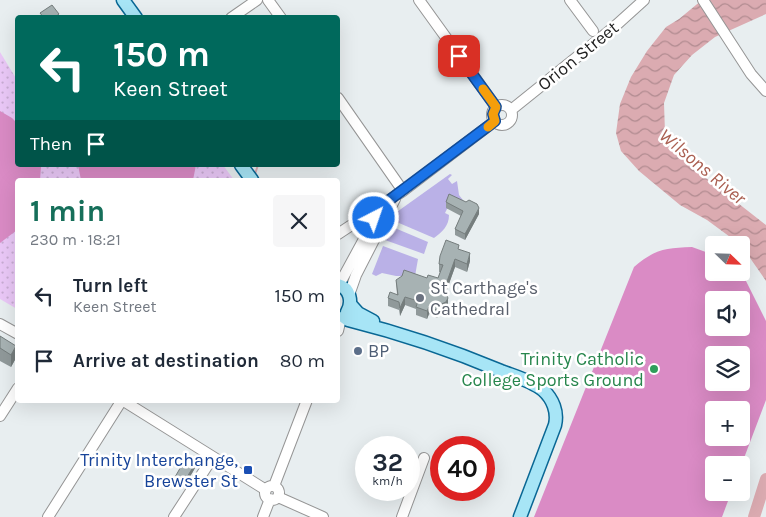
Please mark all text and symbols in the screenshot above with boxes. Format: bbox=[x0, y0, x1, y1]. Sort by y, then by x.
street label: Orion Street bbox=[533, 17, 623, 95]
text: 150 m bbox=[113, 34, 210, 75]
icon: left bbox=[30, 35, 95, 100]
pin bbox=[438, 35, 480, 77]
icon: arrive bbox=[445, 42, 473, 70]
text: Keen Street bbox=[113, 76, 228, 102]
water label: Wilsons River bbox=[655, 124, 751, 210]
icon: arrive bbox=[82, 130, 110, 158]
text: Then bbox=[30, 133, 72, 155]
position arrow bbox=[347, 191, 399, 243]
text: 1 min bbox=[30, 193, 105, 229]
button: close bbox=[273, 195, 325, 247]
text: 230 m · 18:21 bbox=[30, 230, 121, 249]
north arrow bbox=[705, 236, 750, 281]
map controls bbox=[705, 236, 750, 501]
text: Turn left bbox=[73, 275, 148, 297]
place label: St Carthage's Cathedral bbox=[430, 277, 538, 320]
icon: left bbox=[30, 282, 58, 310]
text: 150 m bbox=[274, 285, 325, 307]
button: sound bbox=[705, 291, 750, 336]
marker: St Carthage's Cathedral bbox=[414, 292, 426, 304]
text: Keen Street bbox=[73, 297, 157, 316]
place label: BP bbox=[368, 340, 389, 362]
marker: BP bbox=[352, 345, 364, 357]
button: layers bbox=[705, 346, 750, 391]
icon: arrive bbox=[30, 347, 58, 375]
place label: Trinity Catholic College Sports Ground bbox=[462, 348, 644, 391]
text: Arrive at destination bbox=[73, 350, 259, 372]
text: 80 m bbox=[280, 350, 325, 372]
marker: Trinity Catholic College Sports Ground bbox=[648, 363, 660, 375]
button: + bbox=[705, 401, 750, 446]
speed limit sign: 40 bbox=[430, 436, 495, 501]
text: 32 bbox=[372, 448, 403, 477]
place label: Trinity Interchange, Brewster St bbox=[80, 449, 238, 492]
button: − bbox=[705, 456, 750, 501]
marker: Trinity Interchange, Brewster St bbox=[242, 464, 254, 476]
text: km/h bbox=[372, 474, 403, 488]

